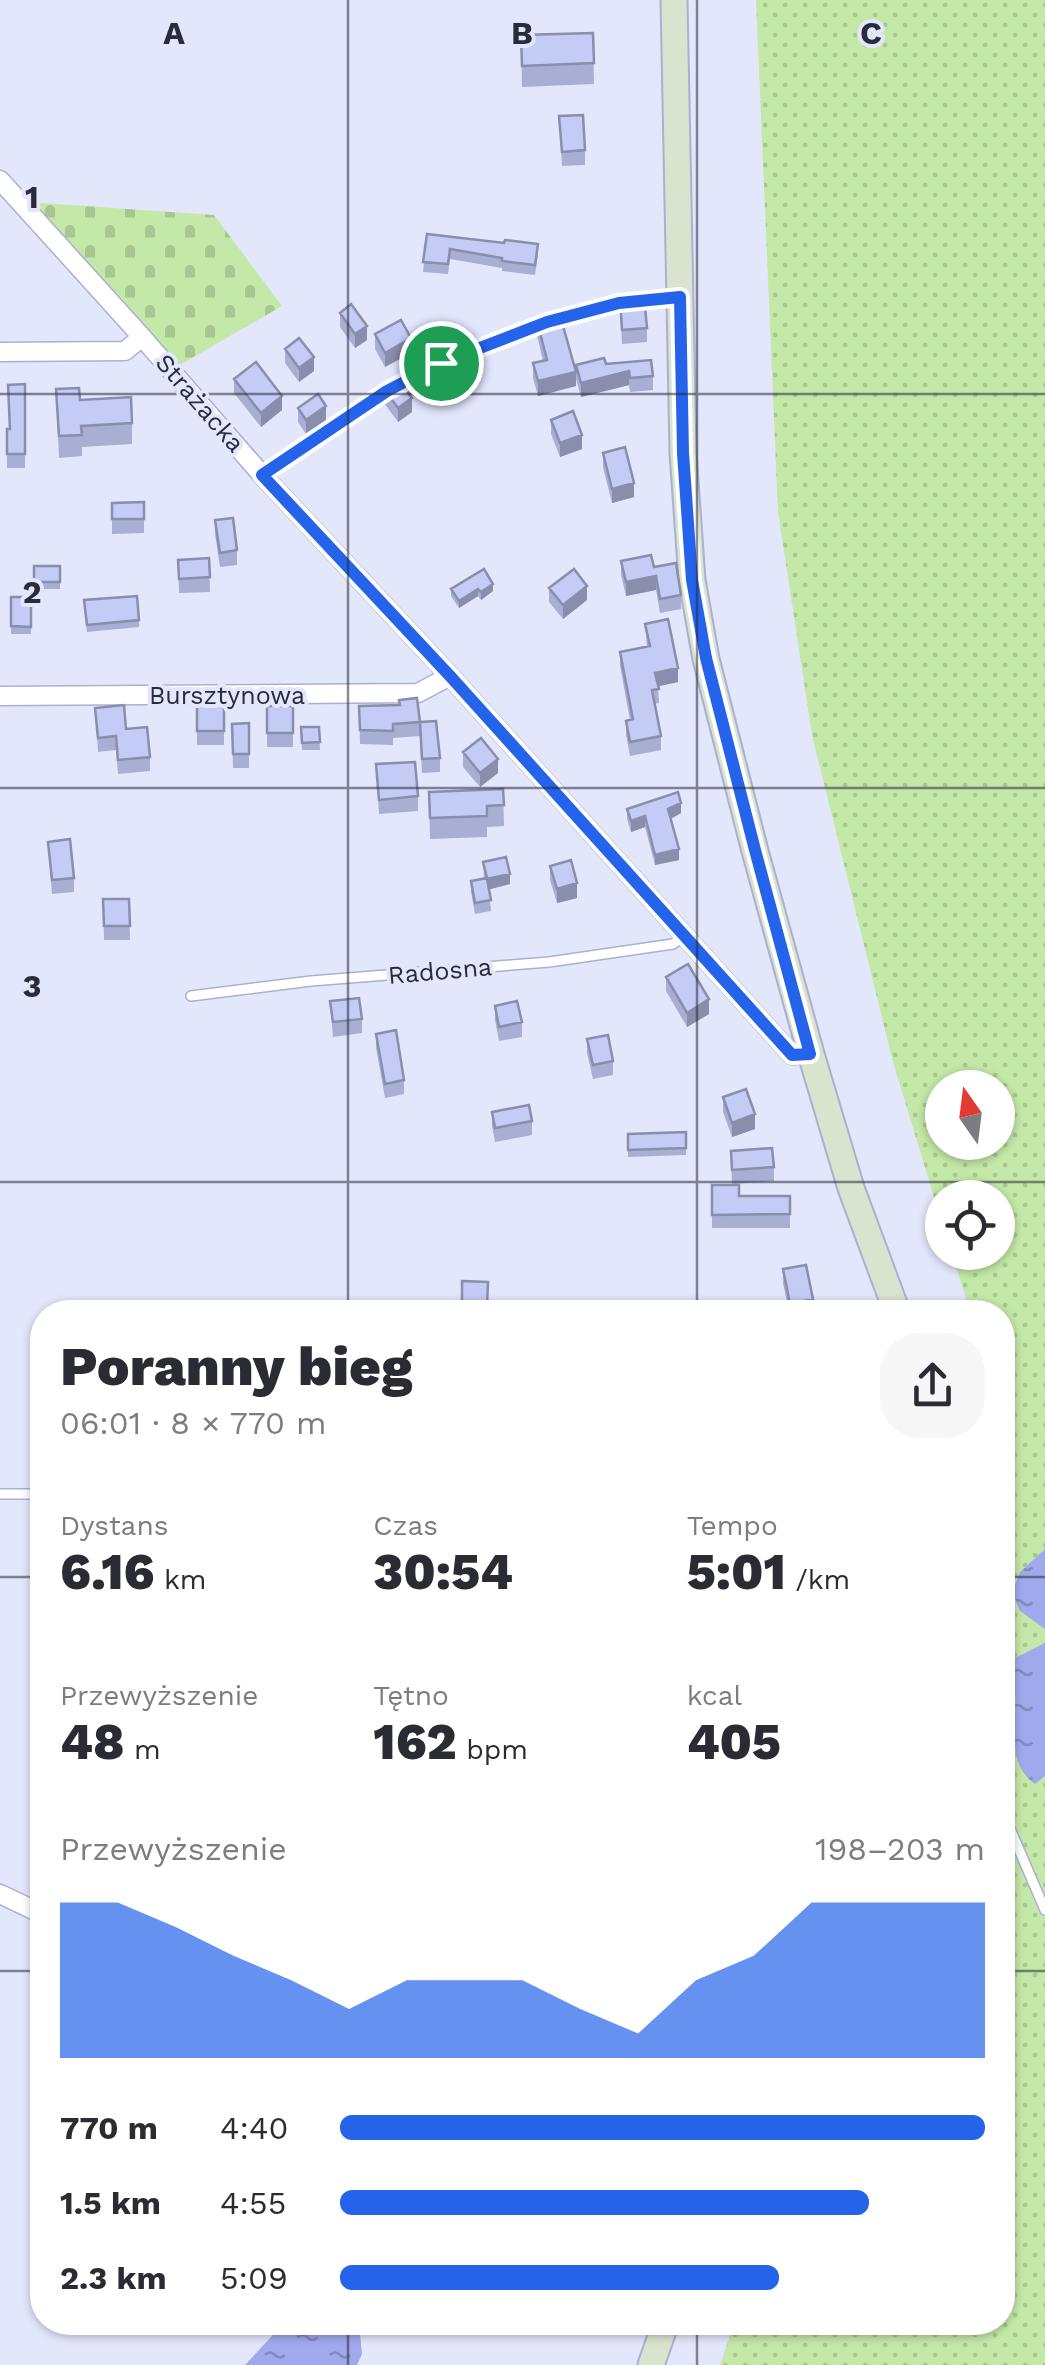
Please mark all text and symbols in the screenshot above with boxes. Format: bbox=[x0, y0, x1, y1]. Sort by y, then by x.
text: A bbox=[163, 14, 185, 52]
text: B bbox=[511, 14, 533, 52]
text: C bbox=[860, 14, 882, 52]
text: 1 bbox=[25, 178, 39, 216]
pin bbox=[399, 321, 484, 406]
icon: arrive bbox=[414, 336, 469, 391]
street label: Strażacka bbox=[150, 348, 250, 458]
text: 2 bbox=[22, 573, 42, 611]
street label: Bursztynowa bbox=[149, 681, 305, 710]
street label: Radosna bbox=[387, 952, 493, 990]
text: 3 bbox=[23, 967, 41, 1005]
north arrow bbox=[925, 1070, 1015, 1160]
map controls bbox=[925, 1070, 1015, 1270]
button: locate bbox=[925, 1180, 1015, 1270]
button: share bbox=[880, 1333, 985, 1438]
text: Poranny bieg bbox=[60, 1334, 412, 1398]
text: 06:01 · 8 × 770 m bbox=[60, 1404, 326, 1442]
text: Dystans bbox=[60, 1509, 169, 1542]
text: Czas bbox=[373, 1509, 438, 1542]
text: Tempo bbox=[687, 1509, 778, 1542]
text: 6.16 bbox=[60, 1542, 154, 1601]
text: 30:54 bbox=[373, 1542, 513, 1601]
text: 5:01 bbox=[687, 1542, 786, 1601]
text: km bbox=[154, 1563, 207, 1596]
text: /km bbox=[786, 1563, 850, 1596]
text: Przewyższenie bbox=[60, 1679, 258, 1712]
text: Tętno bbox=[373, 1679, 449, 1712]
text: kcal bbox=[687, 1679, 742, 1712]
text: 48 bbox=[60, 1712, 125, 1771]
text: 162 bbox=[373, 1712, 457, 1771]
text: 405 bbox=[687, 1712, 781, 1771]
text: m bbox=[125, 1733, 161, 1766]
text: bpm bbox=[457, 1733, 528, 1766]
text: Przewyższenie bbox=[60, 1830, 287, 1868]
text: 198–203 m bbox=[815, 1830, 985, 1868]
text: 770 m bbox=[60, 2109, 158, 2147]
text: 4:40 bbox=[220, 2109, 288, 2147]
text: 1.5 km bbox=[60, 2184, 161, 2222]
text: 4:55 bbox=[220, 2184, 286, 2222]
text: 2.3 km bbox=[60, 2259, 167, 2297]
text: 5:09 bbox=[220, 2259, 288, 2297]

